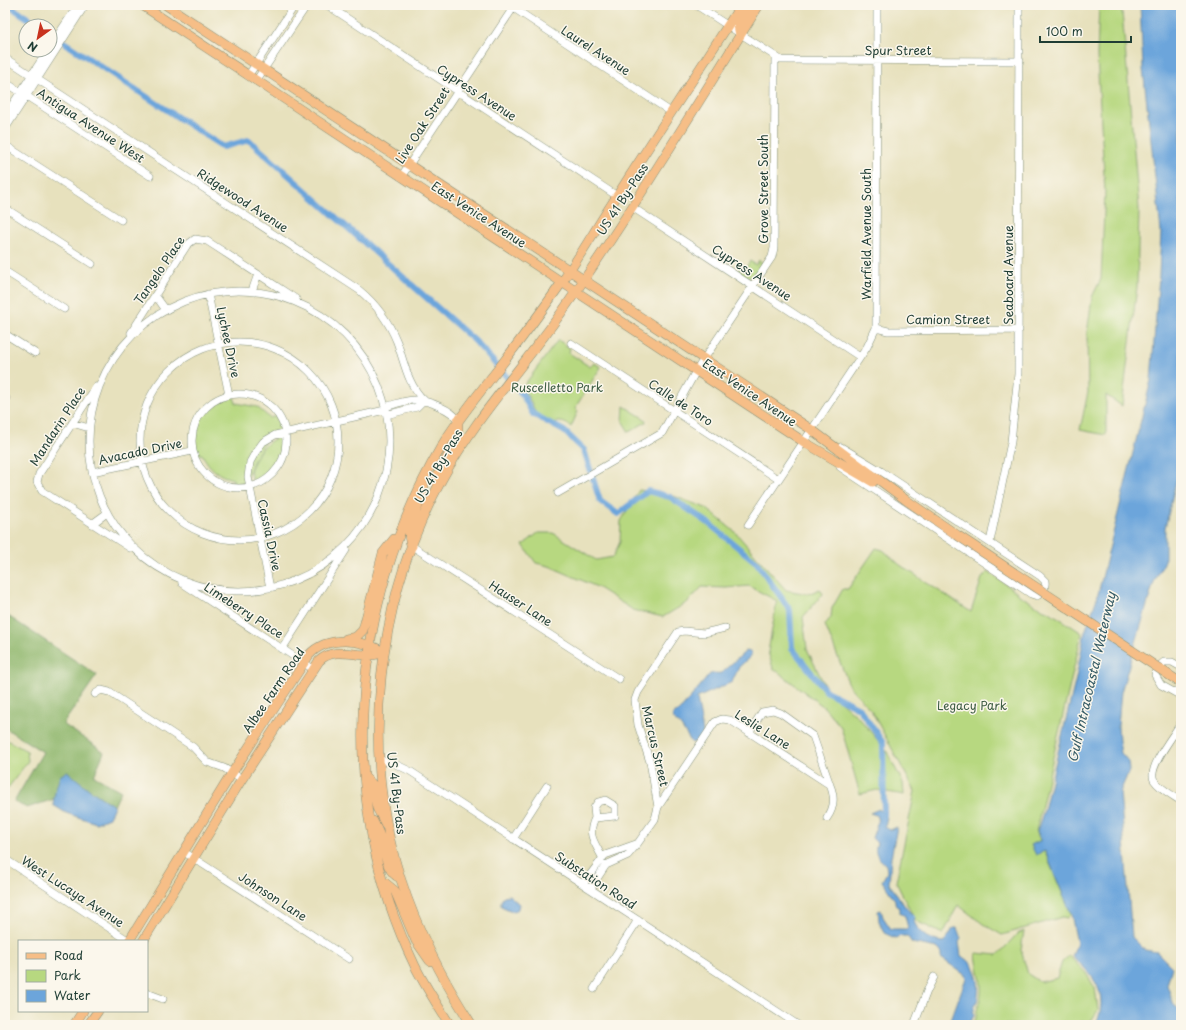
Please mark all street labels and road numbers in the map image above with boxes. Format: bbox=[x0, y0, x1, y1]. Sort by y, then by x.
street label: Laurel Avenue bbox=[558, 21, 635, 79]
street label: Spur Street bbox=[864, 41, 932, 59]
street label: Cypress Avenue bbox=[434, 59, 521, 125]
street label: Antigua Avenue West bbox=[34, 83, 149, 167]
street label: Live Oak Street bbox=[390, 83, 454, 167]
street label: Grove Street South bbox=[754, 134, 772, 244]
street label: US 41 By-Pass bbox=[592, 159, 652, 239]
street label: Ridgewood Avenue bbox=[194, 164, 293, 237]
street label: Warfield Avenue South bbox=[857, 168, 875, 300]
street label: East Venice Avenue bbox=[428, 176, 530, 252]
street label: Seaboard Avenue bbox=[999, 225, 1017, 325]
street label: Tangelo Place bbox=[129, 232, 189, 308]
street label: Cypress Avenue bbox=[709, 239, 796, 305]
street label: Lychee Drive bbox=[213, 305, 245, 379]
street label: Camion Street bbox=[906, 310, 990, 328]
street label: East Venice Avenue bbox=[699, 354, 801, 430]
street label: Calle de Toro bbox=[645, 374, 717, 430]
street label: Mandarin Place bbox=[25, 383, 89, 469]
street label: US 41 By-Pass bbox=[409, 425, 467, 506]
street label: Avacado Drive bbox=[97, 433, 184, 469]
street label: Cassia Drive bbox=[254, 497, 286, 573]
street label: Hauser Lane bbox=[486, 576, 557, 630]
street label: Limeberry Place bbox=[201, 578, 287, 642]
street label: Albee Farm Road bbox=[238, 644, 308, 736]
street label: Marcus Street bbox=[638, 704, 674, 788]
street label: Leslie Lane bbox=[732, 705, 794, 753]
street label: US 41 By-Pass bbox=[383, 751, 411, 836]
street label: Substation Road bbox=[552, 847, 640, 913]
street label: West Lucaya Avenue bbox=[18, 851, 128, 931]
street label: Johnson Lane bbox=[235, 867, 311, 925]

